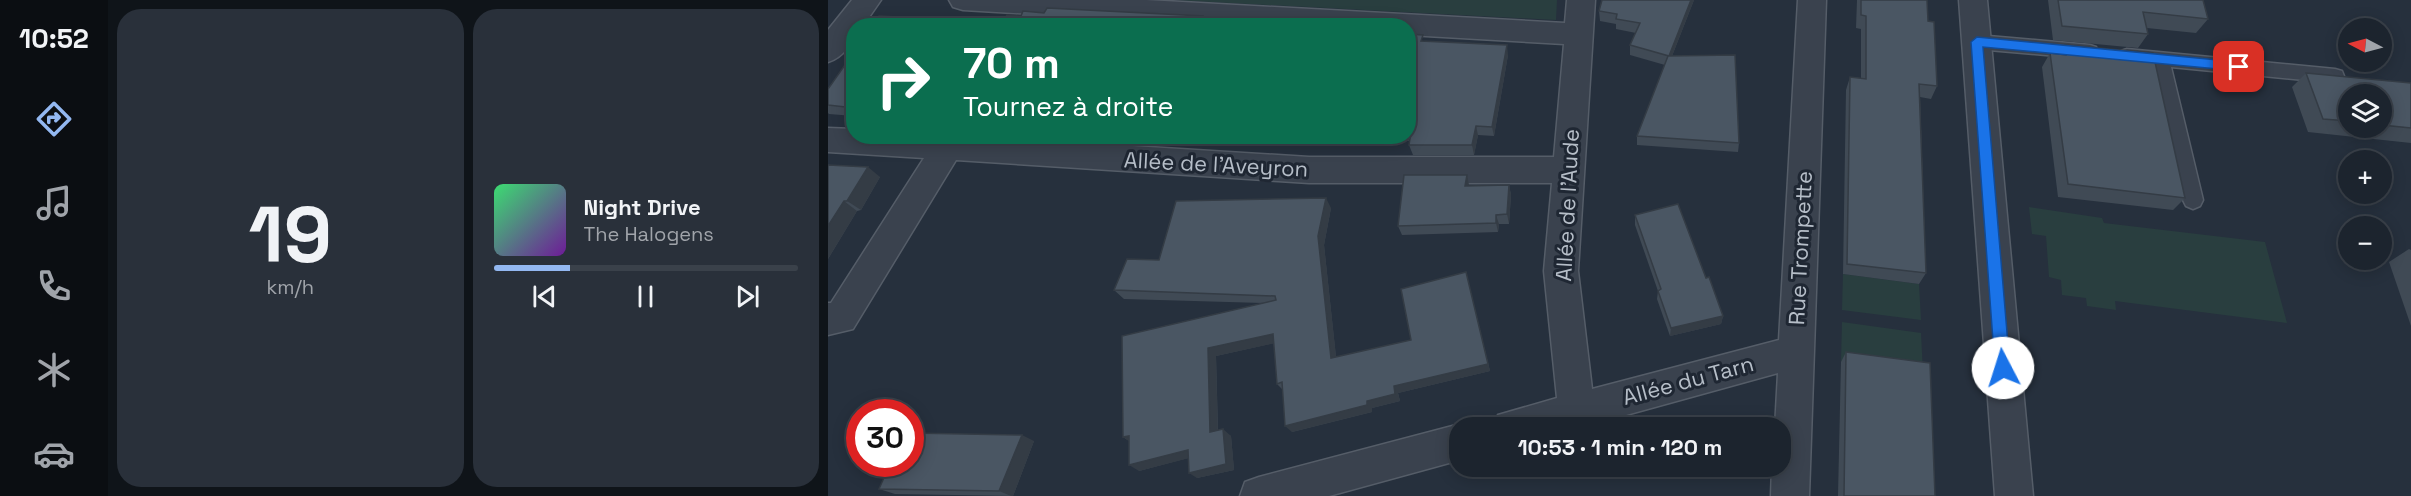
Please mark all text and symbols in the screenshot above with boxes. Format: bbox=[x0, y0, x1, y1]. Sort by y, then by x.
north arrow bbox=[2338, 18, 2392, 72]
map controls bbox=[2338, 18, 2392, 270]
text: 10:52 bbox=[19, 21, 89, 56]
text: 70 m bbox=[963, 37, 1060, 90]
pin bbox=[2213, 41, 2264, 92]
icon: right bbox=[864, 42, 942, 120]
icon: arrive bbox=[2222, 50, 2255, 83]
button: layers bbox=[2338, 84, 2392, 138]
text: Tournez à droite bbox=[963, 89, 1173, 124]
icon: directions bbox=[33, 98, 75, 140]
street label: Allée de l'Aude bbox=[1549, 128, 1585, 282]
street label: Allée de l'Aveyron bbox=[1123, 145, 1309, 183]
button: + bbox=[2338, 150, 2392, 204]
street label: Rue Trompette bbox=[1782, 170, 1818, 326]
icon: music bbox=[33, 182, 75, 224]
text: 19 bbox=[249, 185, 332, 285]
text: Night Drive bbox=[584, 193, 701, 221]
button: − bbox=[2338, 216, 2392, 270]
text: The Halogens bbox=[584, 221, 714, 247]
icon: phone bbox=[33, 265, 75, 307]
text: km/h bbox=[266, 274, 314, 300]
icon: previous bbox=[528, 280, 561, 313]
icon: pause bbox=[629, 280, 662, 313]
icon: next bbox=[731, 280, 764, 313]
position arrow bbox=[1971, 336, 2035, 400]
icon: climate bbox=[33, 349, 75, 391]
street label: Allée du Tarn bbox=[1619, 349, 1757, 411]
speed limit sign: 30 bbox=[846, 399, 924, 477]
icon: car bbox=[33, 433, 75, 475]
text: 10:53 · 1 min · 120 m bbox=[1518, 433, 1722, 461]

